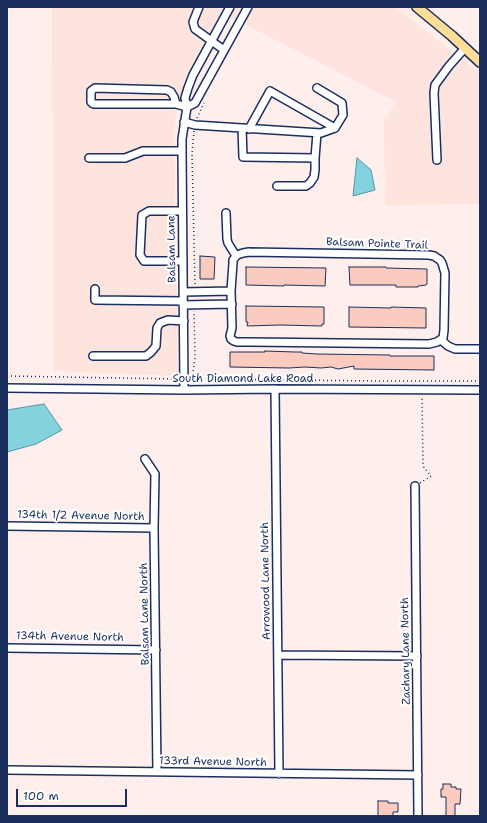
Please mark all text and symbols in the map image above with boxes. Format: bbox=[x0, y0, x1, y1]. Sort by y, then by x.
street label: Balsam Lane bbox=[165, 215, 179, 283]
street label: Balsam Pointe Trail bbox=[326, 236, 428, 252]
street label: South Diamond Lake Road bbox=[172, 372, 314, 386]
street label: 134th 1/2 Avenue North bbox=[17, 508, 145, 524]
street label: Arrowood Lane North bbox=[258, 522, 274, 640]
street label: Balsam Lane North bbox=[138, 563, 152, 665]
street label: Zachary Lane North bbox=[398, 597, 414, 705]
street label: 134th Avenue North bbox=[16, 629, 124, 645]
street label: 133rd Avenue North bbox=[159, 754, 267, 770]
scale bar bbox=[18, 781, 129, 807]
text: 100 m bbox=[23, 788, 59, 804]

